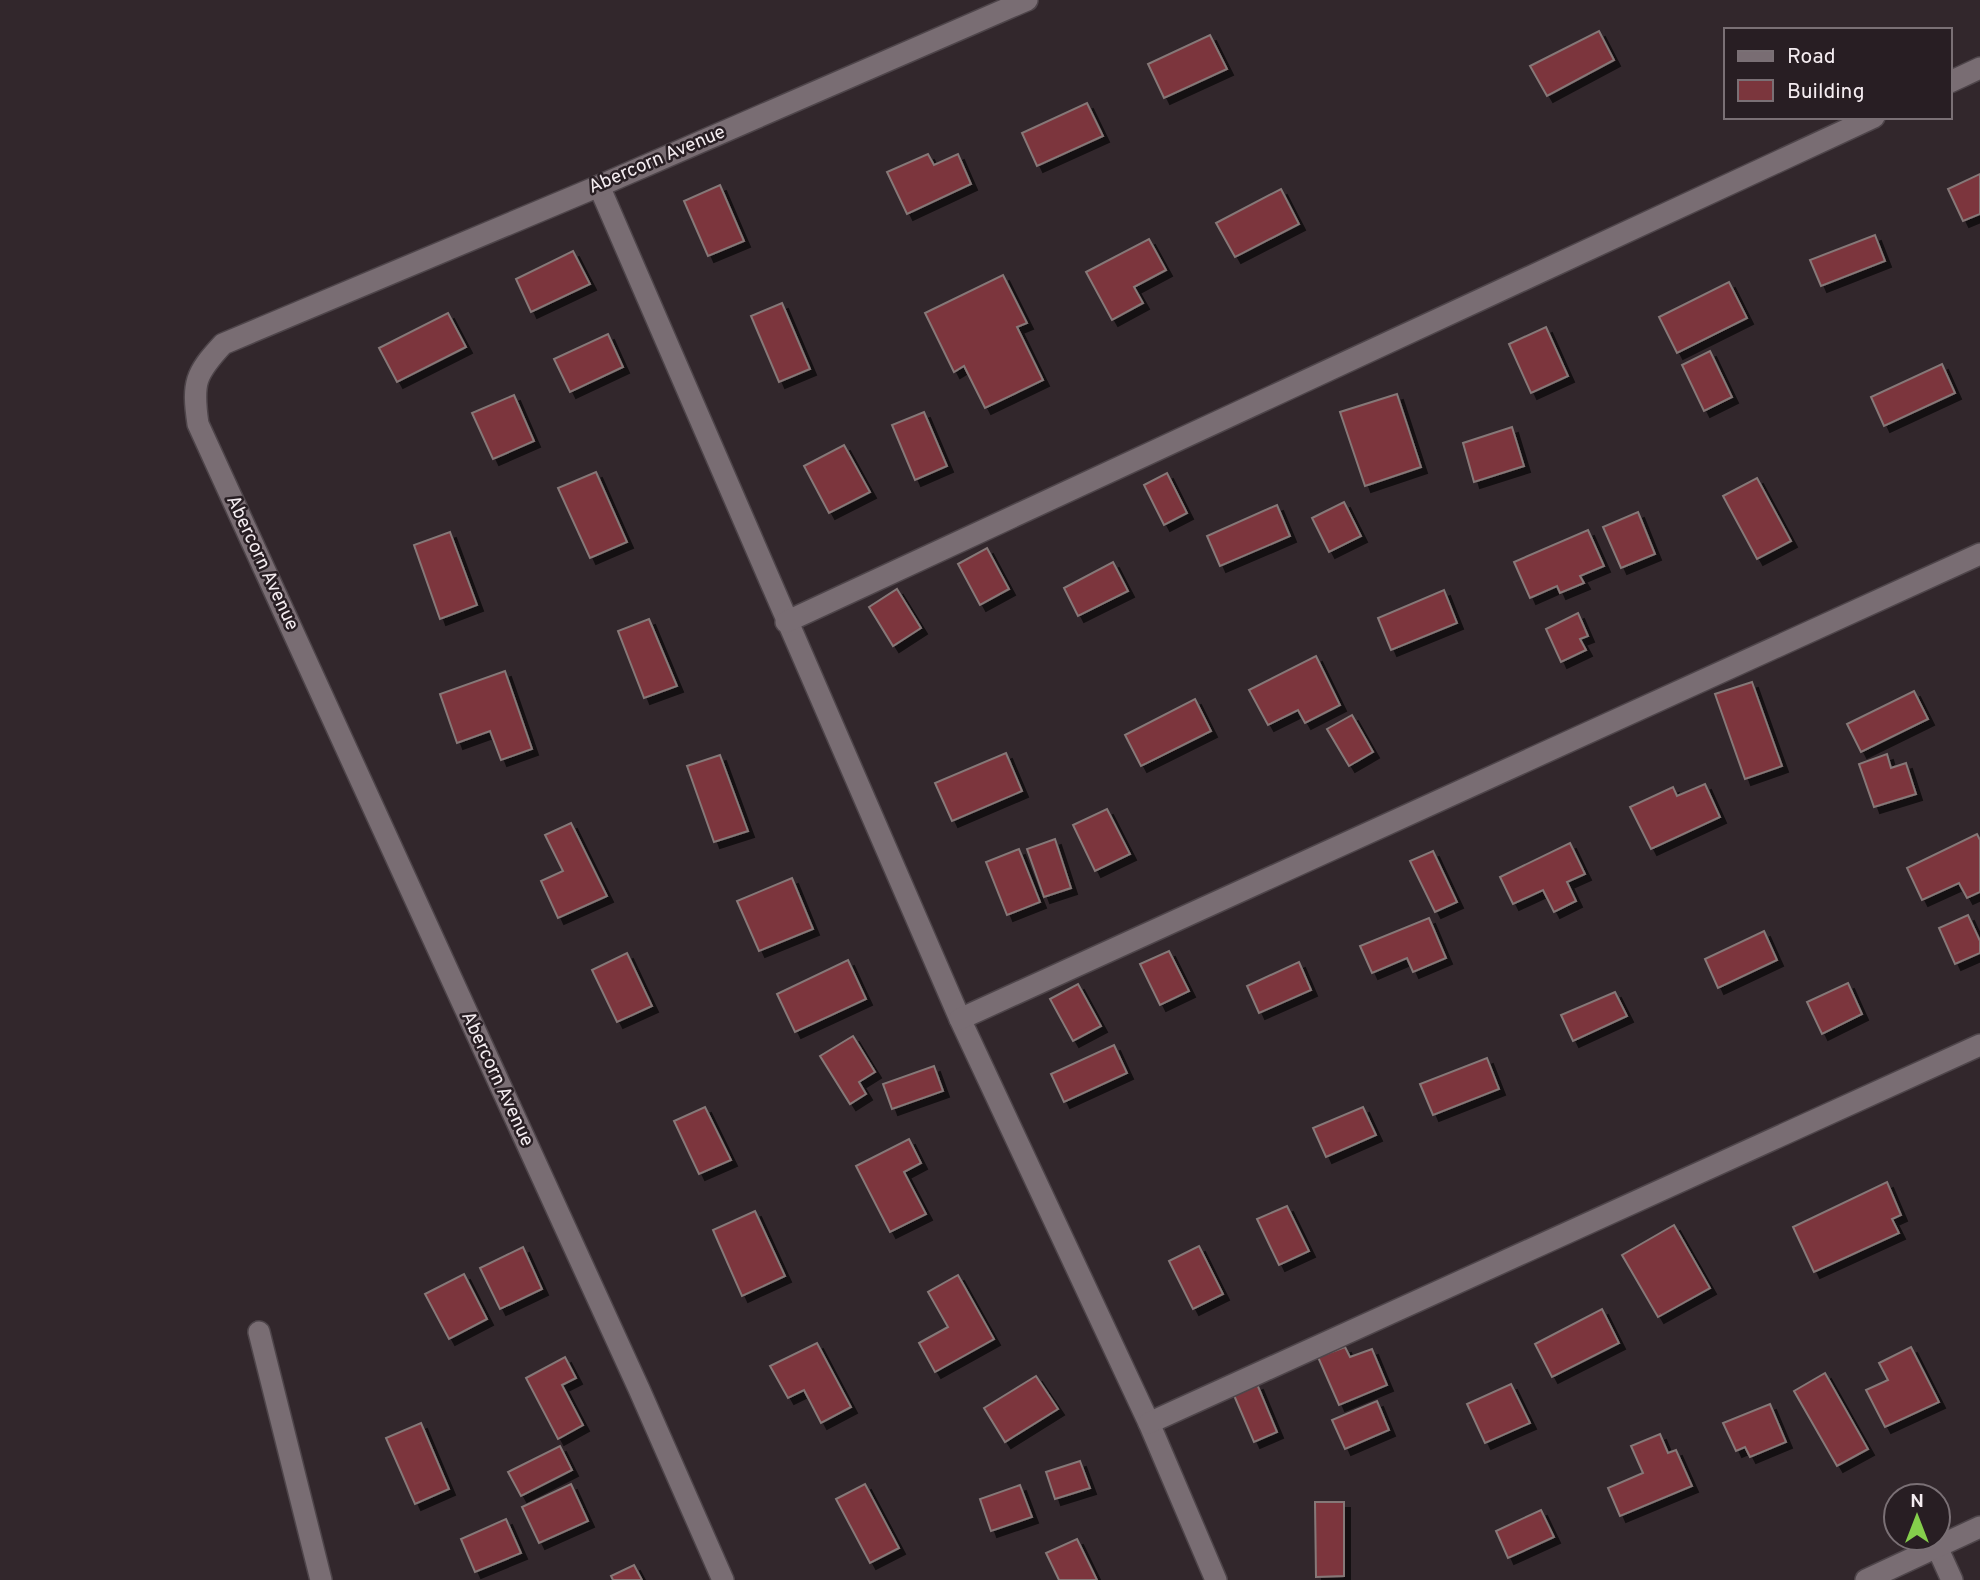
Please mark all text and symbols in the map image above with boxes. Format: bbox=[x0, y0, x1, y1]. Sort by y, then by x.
legend bbox=[1724, 28, 1952, 119]
text: Road bbox=[1787, 44, 1836, 71]
text: Building bbox=[1787, 79, 1865, 106]
street label: Abercorn Avenue bbox=[585, 120, 729, 200]
street label: Abercorn Avenue bbox=[220, 491, 304, 635]
street label: Abercorn Avenue bbox=[455, 1007, 539, 1151]
north arrow bbox=[1882, 1482, 1952, 1552]
text: N bbox=[1910, 1490, 1924, 1514]

